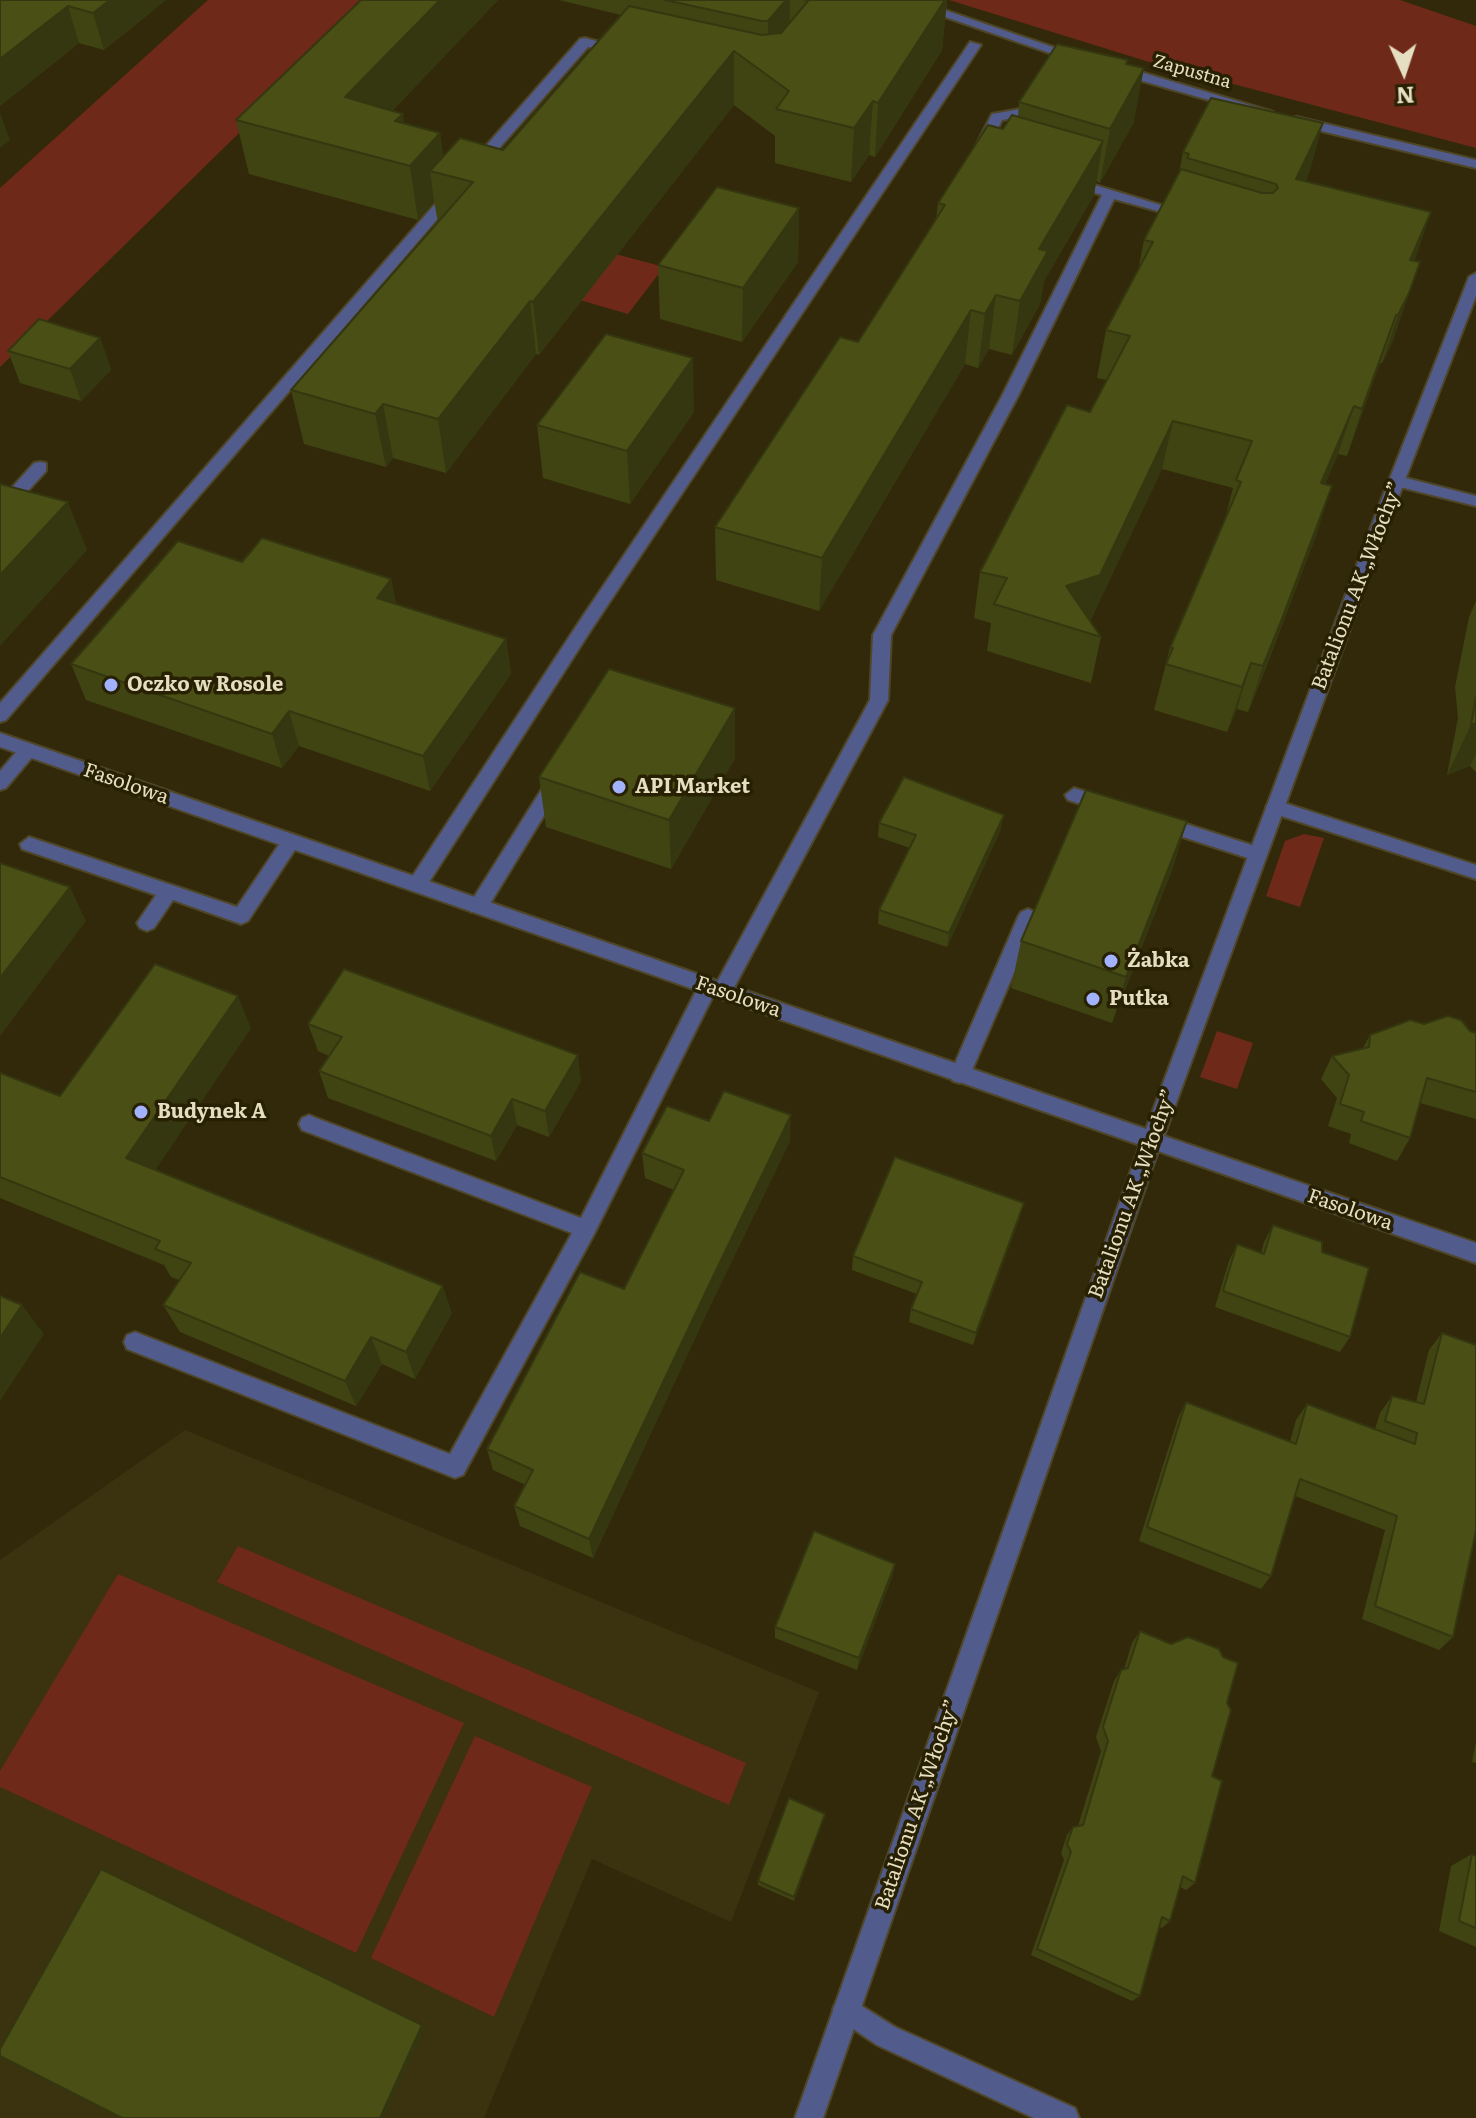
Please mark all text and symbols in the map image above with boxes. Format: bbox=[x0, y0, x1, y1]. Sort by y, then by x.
north arrow bbox=[1364, 32, 1444, 112]
street label: Zapustna bbox=[1150, 51, 1234, 93]
text: N bbox=[1395, 80, 1415, 113]
street label: Batalionu AK „Włochy” bbox=[1307, 479, 1409, 693]
place label: Oczko w Rosole bbox=[127, 673, 283, 697]
marker: Oczko w Rosole bbox=[102, 676, 120, 694]
street label: Fasolowa bbox=[80, 758, 172, 810]
place label: API Market bbox=[635, 775, 750, 799]
marker: API Market bbox=[610, 778, 628, 796]
place label: Żabka bbox=[1127, 949, 1190, 973]
marker: Żabka bbox=[1102, 952, 1120, 970]
street label: Fasolowa bbox=[692, 971, 784, 1023]
place label: Putka bbox=[1109, 987, 1169, 1011]
marker: Putka bbox=[1084, 990, 1102, 1008]
street label: Batalionu AK „Włochy” bbox=[1084, 1086, 1182, 1302]
place label: Budynek A bbox=[157, 1100, 266, 1124]
marker: Budynek A bbox=[132, 1103, 150, 1121]
street label: Fasolowa bbox=[1304, 1184, 1396, 1236]
street label: Batalionu AK „Włochy” bbox=[871, 1697, 965, 1913]

